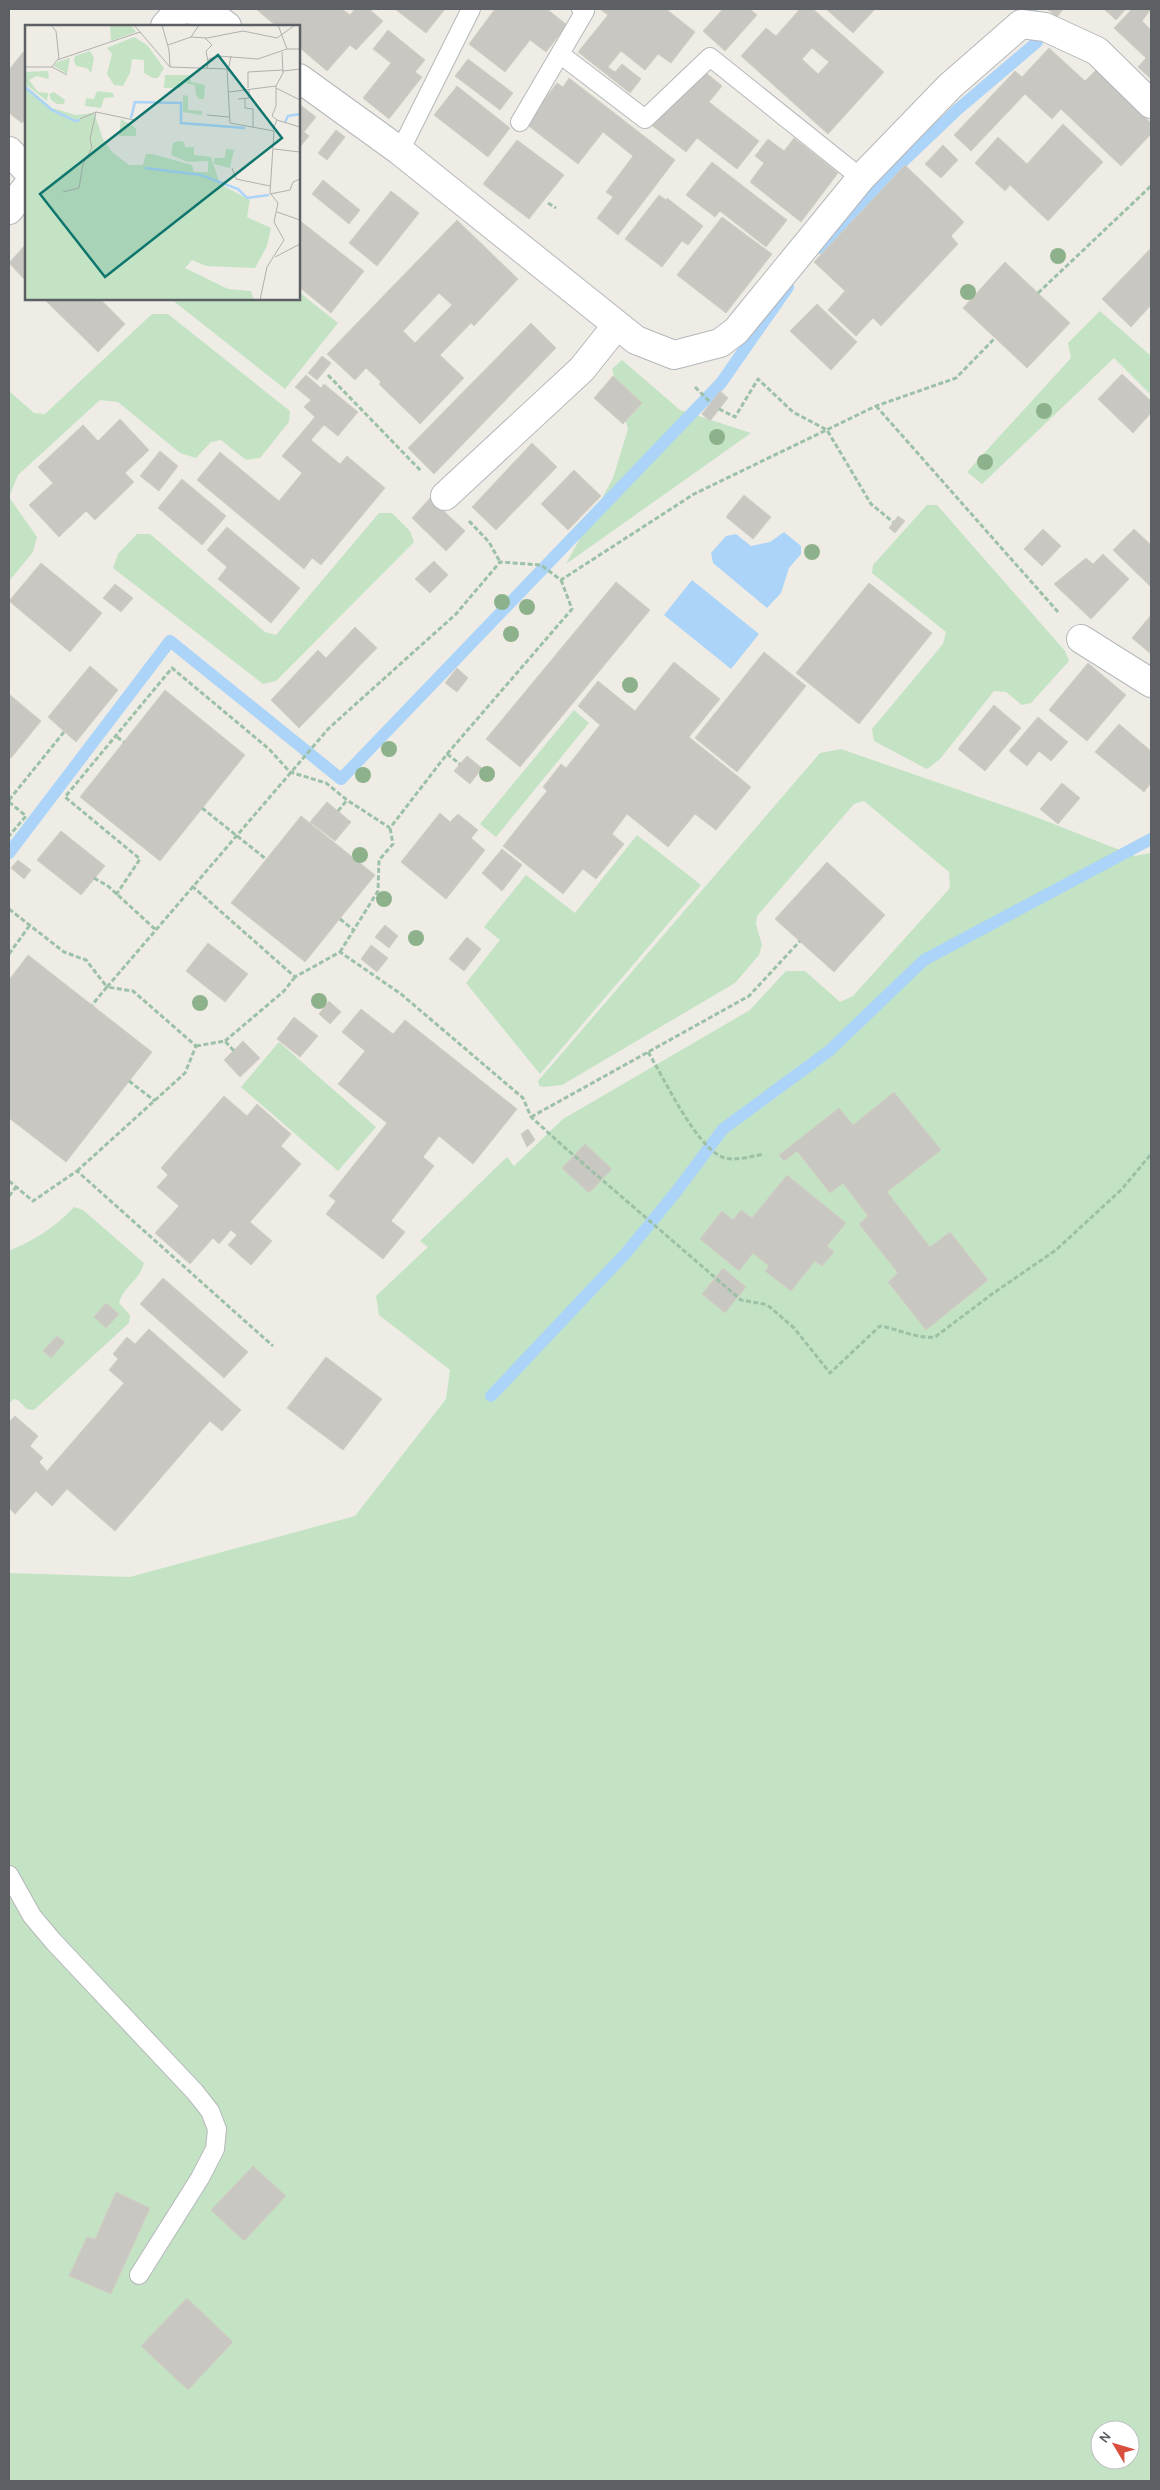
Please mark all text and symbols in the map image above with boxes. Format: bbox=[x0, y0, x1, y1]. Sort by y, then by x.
inset map bbox=[25, 25, 300, 300]
north arrow bbox=[1090, 2420, 1140, 2470]
text: N bbox=[1095, 2428, 1115, 2446]

